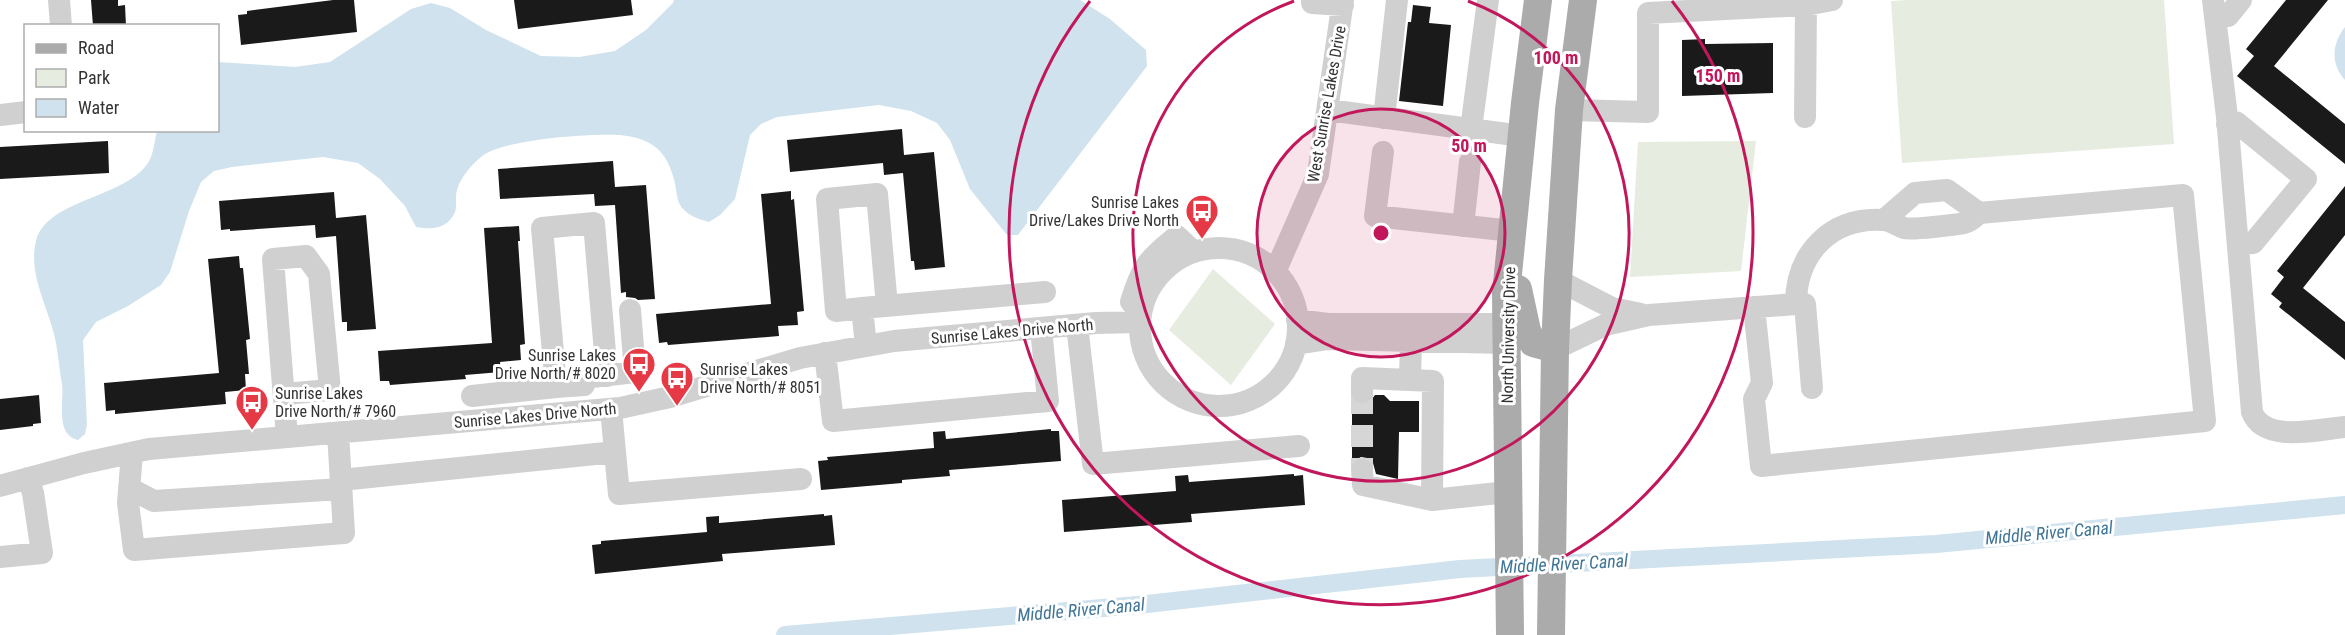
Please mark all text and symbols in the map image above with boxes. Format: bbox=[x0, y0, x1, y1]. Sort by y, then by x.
legend bbox=[24, 24, 219, 132]
street label: West Sunrise Lakes Drive bbox=[1303, 24, 1350, 184]
text: Road bbox=[78, 37, 114, 58]
text: 100 m bbox=[1534, 47, 1578, 68]
text: 150 m bbox=[1696, 65, 1740, 86]
text: Park bbox=[78, 67, 110, 88]
text: Water bbox=[78, 97, 120, 118]
text: 50 m bbox=[1451, 135, 1487, 156]
place label: Sunrise Lakes Drive/Lakes Drive North bbox=[1029, 193, 1179, 230]
bus stop icon: Sunrise Lakes Drive/Lakes Drive North bbox=[1184, 193, 1220, 240]
centre of rings bbox=[1371, 223, 1391, 243]
street label: North University Drive bbox=[1498, 266, 1519, 404]
street label: Sunrise Lakes Drive North bbox=[930, 315, 1094, 348]
place label: Sunrise Lakes Drive North/# 8020 bbox=[495, 346, 616, 383]
bus stop icon: Sunrise Lakes Drive North/# 8020 bbox=[621, 346, 657, 393]
bus stop icon: Sunrise Lakes Drive North/# 8051 bbox=[659, 360, 695, 407]
place label: Sunrise Lakes Drive North/# 8051 bbox=[700, 360, 821, 397]
bus stop icon: Sunrise Lakes Drive North/# 7960 bbox=[234, 384, 270, 431]
place label: Sunrise Lakes Drive North/# 7960 bbox=[275, 384, 396, 421]
street label: Sunrise Lakes Drive North bbox=[453, 399, 617, 432]
water label: Middle River Canal bbox=[1984, 516, 2115, 549]
water label: Middle River Canal bbox=[1499, 550, 1629, 577]
water label: Middle River Canal bbox=[1016, 593, 1147, 626]

